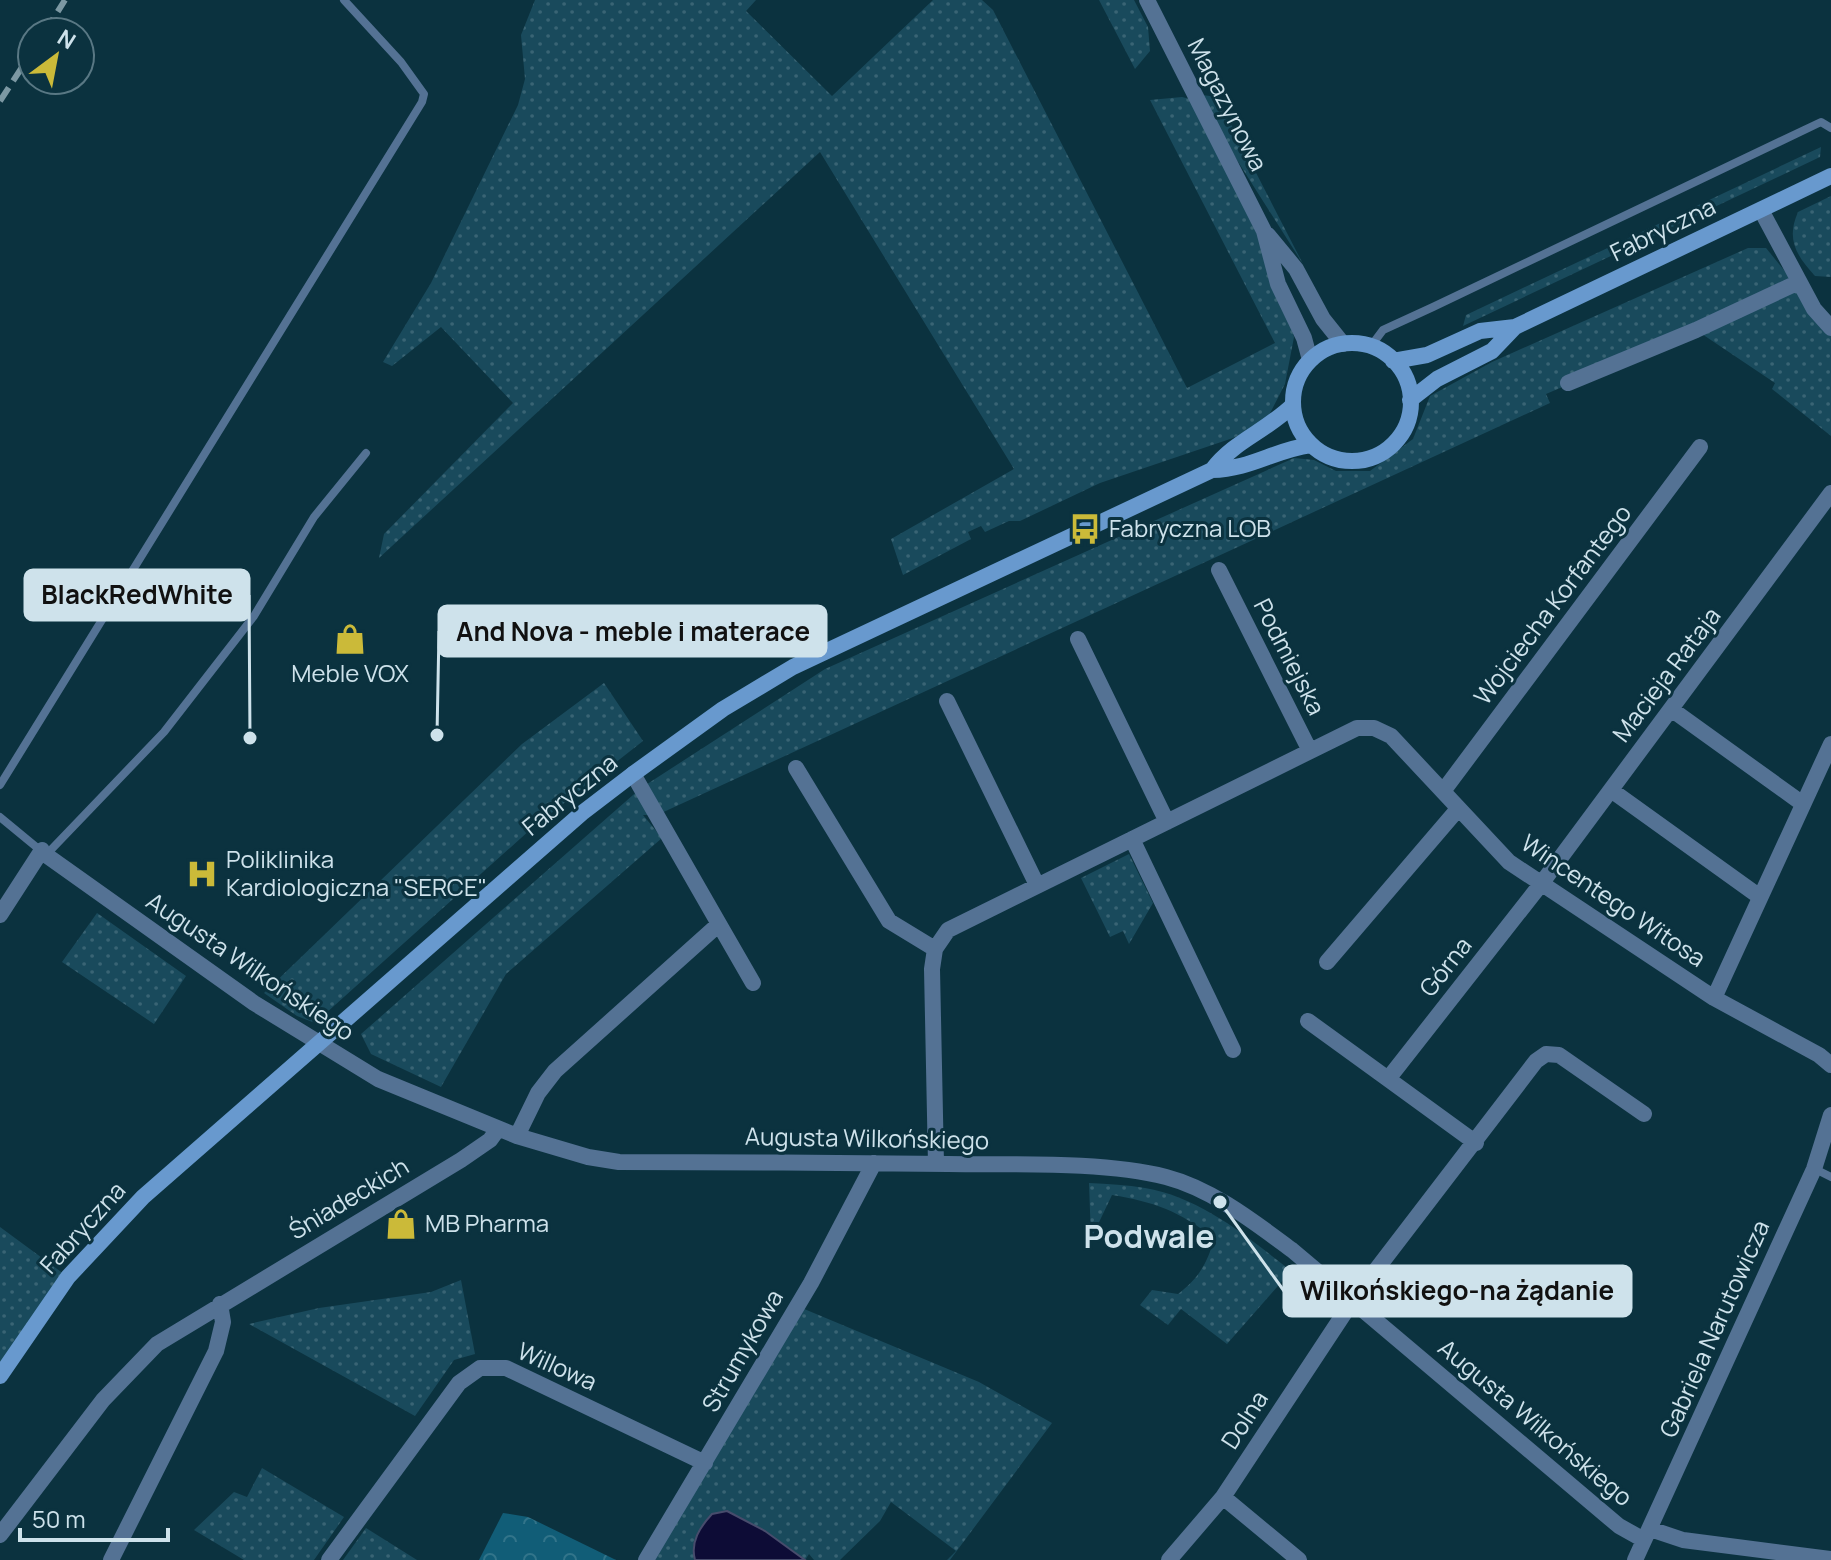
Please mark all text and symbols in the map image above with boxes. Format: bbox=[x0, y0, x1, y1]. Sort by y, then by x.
north arrow bbox=[16, 16, 96, 96]
text: N bbox=[52, 22, 81, 56]
street label: Magazynowa bbox=[1181, 32, 1276, 176]
street label: Fabryczna bbox=[1604, 189, 1721, 268]
street label: Wojciecha Korfantego bbox=[1466, 497, 1638, 711]
place label: Fabryczna LOB bbox=[1109, 511, 1271, 544]
bus stop icon: Fabryczna LOB bbox=[1068, 512, 1102, 546]
callout: BlackRedWhite bbox=[25, 570, 249, 620]
text: BlackRedWhite bbox=[41, 576, 233, 612]
street label: Podmiejska bbox=[1247, 592, 1334, 720]
street label: Macieja Rataja bbox=[1604, 600, 1727, 748]
callout: And Nova - meble i materace bbox=[439, 606, 826, 656]
text: And Nova - meble i materace bbox=[456, 613, 810, 649]
shop icon: Meble VOX bbox=[333, 622, 367, 656]
place label: Meble VOX bbox=[291, 656, 409, 689]
street label: Fabryczna bbox=[515, 745, 624, 842]
street label: Wincentego Witosa bbox=[1515, 826, 1712, 974]
place label: Poliklinika Kardiologiczna "SERCE" bbox=[226, 842, 487, 903]
hospital icon: Poliklinika Kardiologiczna "SERCE" bbox=[185, 857, 219, 891]
street label: Augusta Wilkońskiego bbox=[140, 884, 361, 1048]
street label: Górna bbox=[1411, 929, 1479, 1003]
street label: Augusta Wilkońskiego bbox=[745, 1119, 989, 1156]
street label: Śniadeckich bbox=[282, 1149, 414, 1247]
street label: Fabryczna bbox=[32, 1174, 132, 1280]
place label: MB Pharma bbox=[425, 1206, 549, 1239]
shop icon: MB Pharma bbox=[384, 1207, 418, 1241]
district label: Podwale bbox=[1083, 1214, 1215, 1258]
street label: Gabriela Narutowicza bbox=[1651, 1215, 1776, 1442]
callout: Wilkońskiego-na żądanie bbox=[1284, 1266, 1631, 1316]
text: Wilkońskiego-na żądanie bbox=[1300, 1272, 1614, 1308]
street label: Strumykowa bbox=[693, 1283, 790, 1418]
street label: Augusta Wilkońskiego bbox=[1432, 1331, 1640, 1513]
street label: Willowa bbox=[513, 1334, 602, 1398]
street label: Dolna bbox=[1213, 1384, 1275, 1455]
scale bar bbox=[20, 1492, 168, 1542]
text: 50 m bbox=[32, 1502, 86, 1535]

